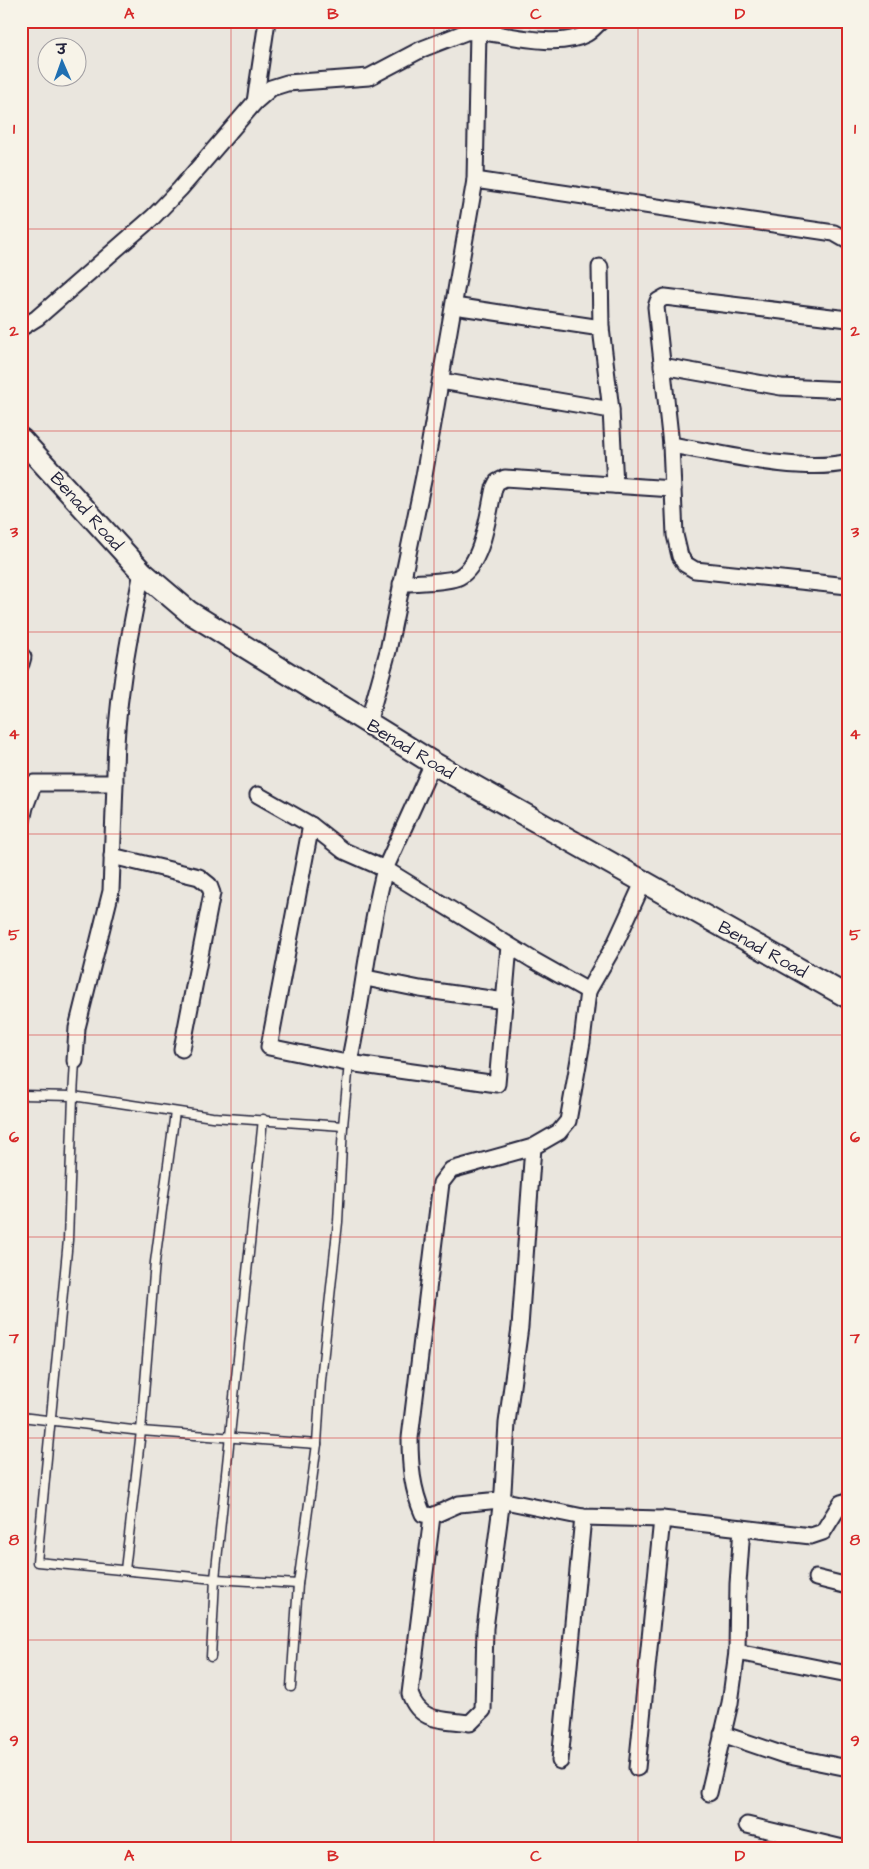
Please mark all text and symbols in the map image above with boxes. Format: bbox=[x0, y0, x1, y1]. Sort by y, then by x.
text: A bbox=[124, 3, 135, 25]
text: B bbox=[327, 3, 339, 25]
text: C bbox=[530, 3, 542, 25]
text: D bbox=[735, 3, 746, 25]
north arrow bbox=[38, 38, 88, 88]
text: उ bbox=[55, 40, 68, 60]
text: 1 bbox=[13, 118, 16, 140]
text: 1 bbox=[854, 118, 857, 140]
text: 2 bbox=[8, 320, 19, 342]
text: 2 bbox=[849, 320, 860, 342]
street label: Benad Road bbox=[44, 466, 129, 556]
text: 3 bbox=[9, 521, 19, 543]
text: 3 bbox=[850, 521, 860, 543]
street label: Benad Road bbox=[362, 713, 459, 786]
text: 4 bbox=[9, 723, 20, 745]
text: 4 bbox=[850, 723, 861, 745]
street label: Benad Road bbox=[714, 915, 812, 984]
text: 5 bbox=[8, 924, 20, 946]
text: 5 bbox=[849, 924, 861, 946]
text: 6 bbox=[9, 1126, 19, 1148]
text: 6 bbox=[850, 1126, 860, 1148]
text: 7 bbox=[8, 1327, 19, 1349]
text: 7 bbox=[849, 1327, 860, 1349]
text: 8 bbox=[9, 1529, 20, 1551]
text: 8 bbox=[850, 1529, 861, 1551]
text: 9 bbox=[9, 1730, 19, 1752]
text: 9 bbox=[850, 1730, 860, 1752]
text: A bbox=[124, 1845, 135, 1867]
text: B bbox=[327, 1845, 339, 1867]
text: C bbox=[530, 1845, 542, 1867]
text: D bbox=[735, 1845, 746, 1867]

